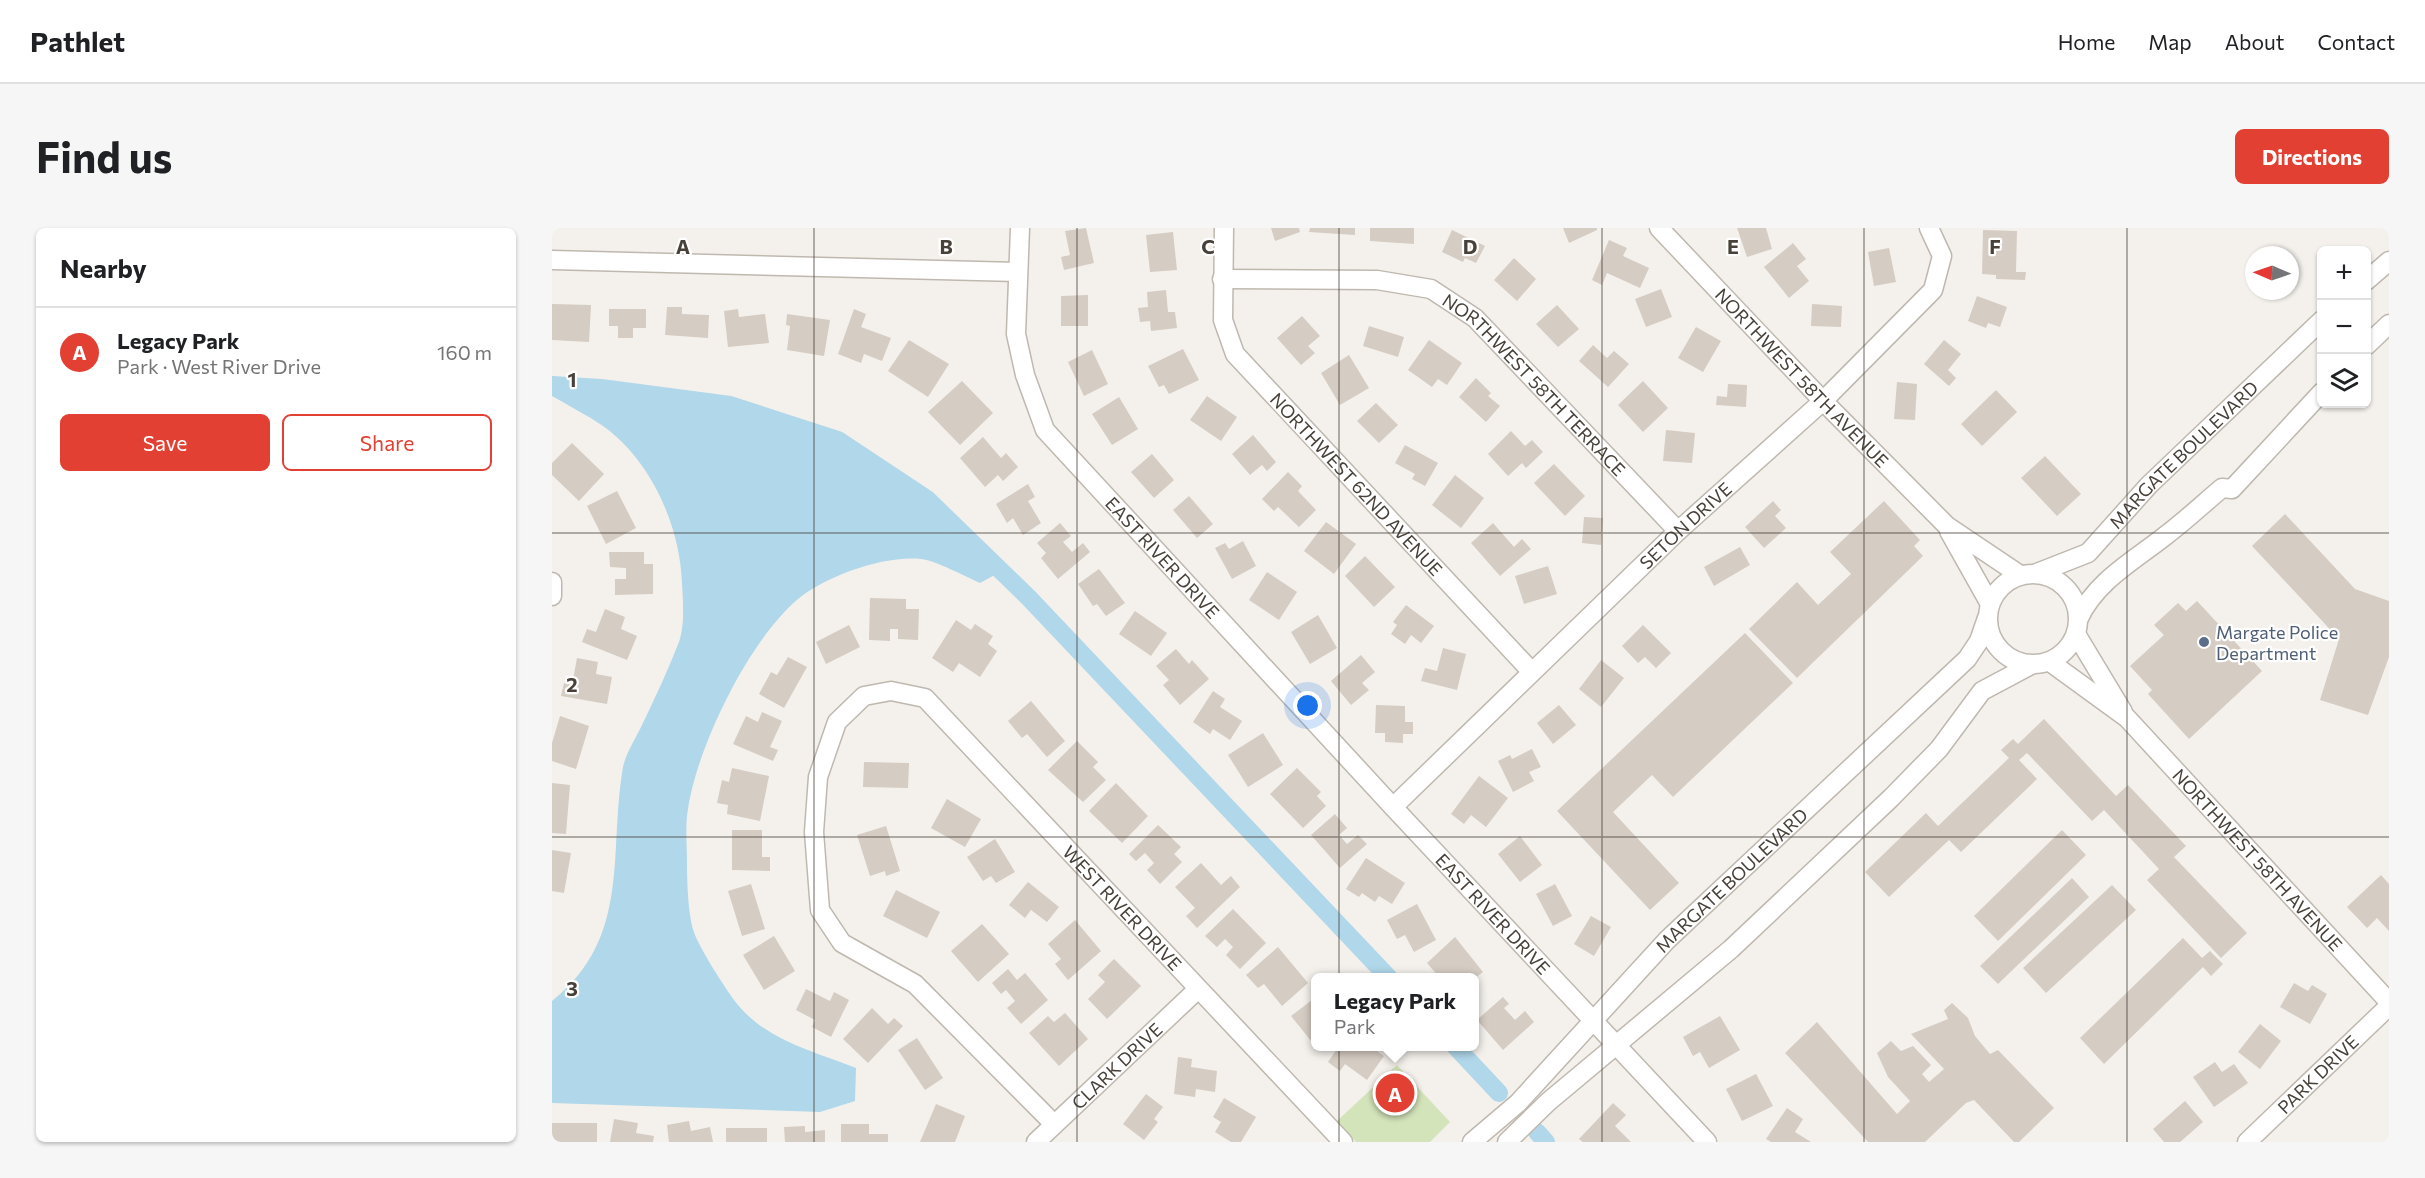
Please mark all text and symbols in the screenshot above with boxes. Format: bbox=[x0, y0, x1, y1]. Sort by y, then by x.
text: Pathlet bbox=[30, 24, 125, 58]
text: Home bbox=[2058, 29, 2115, 54]
text: Map bbox=[2148, 29, 2192, 54]
text: About bbox=[2225, 29, 2284, 54]
text: Contact bbox=[2317, 29, 2395, 54]
button: Directions bbox=[2235, 129, 2389, 184]
text: Find us bbox=[36, 130, 172, 182]
text: A bbox=[676, 234, 690, 258]
text: B bbox=[939, 234, 953, 258]
text: C bbox=[1201, 234, 1215, 258]
text: D bbox=[1463, 234, 1477, 258]
text: E bbox=[1727, 234, 1739, 258]
text: F bbox=[1989, 234, 2001, 258]
north arrow bbox=[2245, 246, 2299, 300]
map controls bbox=[2317, 246, 2371, 408]
button: + bbox=[2317, 246, 2371, 300]
text: Nearby bbox=[60, 252, 147, 283]
street label: NORTHWEST 58TH AVENUE bbox=[1711, 283, 1893, 472]
street label: NORTHWEST 58TH TERRACE bbox=[1439, 289, 1630, 480]
button: − bbox=[2317, 300, 2371, 354]
text: Legacy Park bbox=[117, 327, 239, 354]
text: A bbox=[72, 340, 87, 364]
text: 160 m bbox=[437, 340, 492, 364]
text: Park · West River Drive bbox=[117, 354, 321, 378]
button: layers bbox=[2317, 354, 2371, 408]
text: 1 bbox=[567, 367, 577, 391]
street label: MARGATE BOULEVARD bbox=[2104, 376, 2262, 533]
street label: NORTHWEST 62ND AVENUE bbox=[1266, 388, 1447, 580]
button: Save bbox=[60, 414, 270, 471]
button: Share bbox=[282, 414, 492, 471]
street label: SETON DRIVE bbox=[1635, 477, 1736, 573]
street label: EAST RIVER DRIVE bbox=[1101, 492, 1224, 623]
place label: Margate Police Department bbox=[2216, 621, 2338, 664]
marker: Margate Police Department bbox=[2197, 635, 2211, 649]
text: 2 bbox=[566, 672, 578, 696]
your location bbox=[1293, 691, 1322, 720]
street label: NORTHWEST 58TH AVENUE bbox=[2168, 764, 2347, 955]
street label: MARGATE BOULEVARD bbox=[1651, 803, 1812, 957]
street label: WEST RIVER DRIVE bbox=[1058, 841, 1187, 975]
street label: EAST RIVER DRIVE bbox=[1431, 849, 1555, 979]
popup bbox=[1311, 973, 1479, 1051]
text: 3 bbox=[566, 976, 578, 1000]
text: Legacy Park bbox=[1334, 987, 1456, 1014]
text: Park bbox=[1334, 1014, 1376, 1038]
street label: CLARK DRIVE bbox=[1067, 1018, 1166, 1114]
street label: PARK DRIVE bbox=[2273, 1030, 2363, 1118]
pin: A bbox=[1376, 1070, 1414, 1116]

